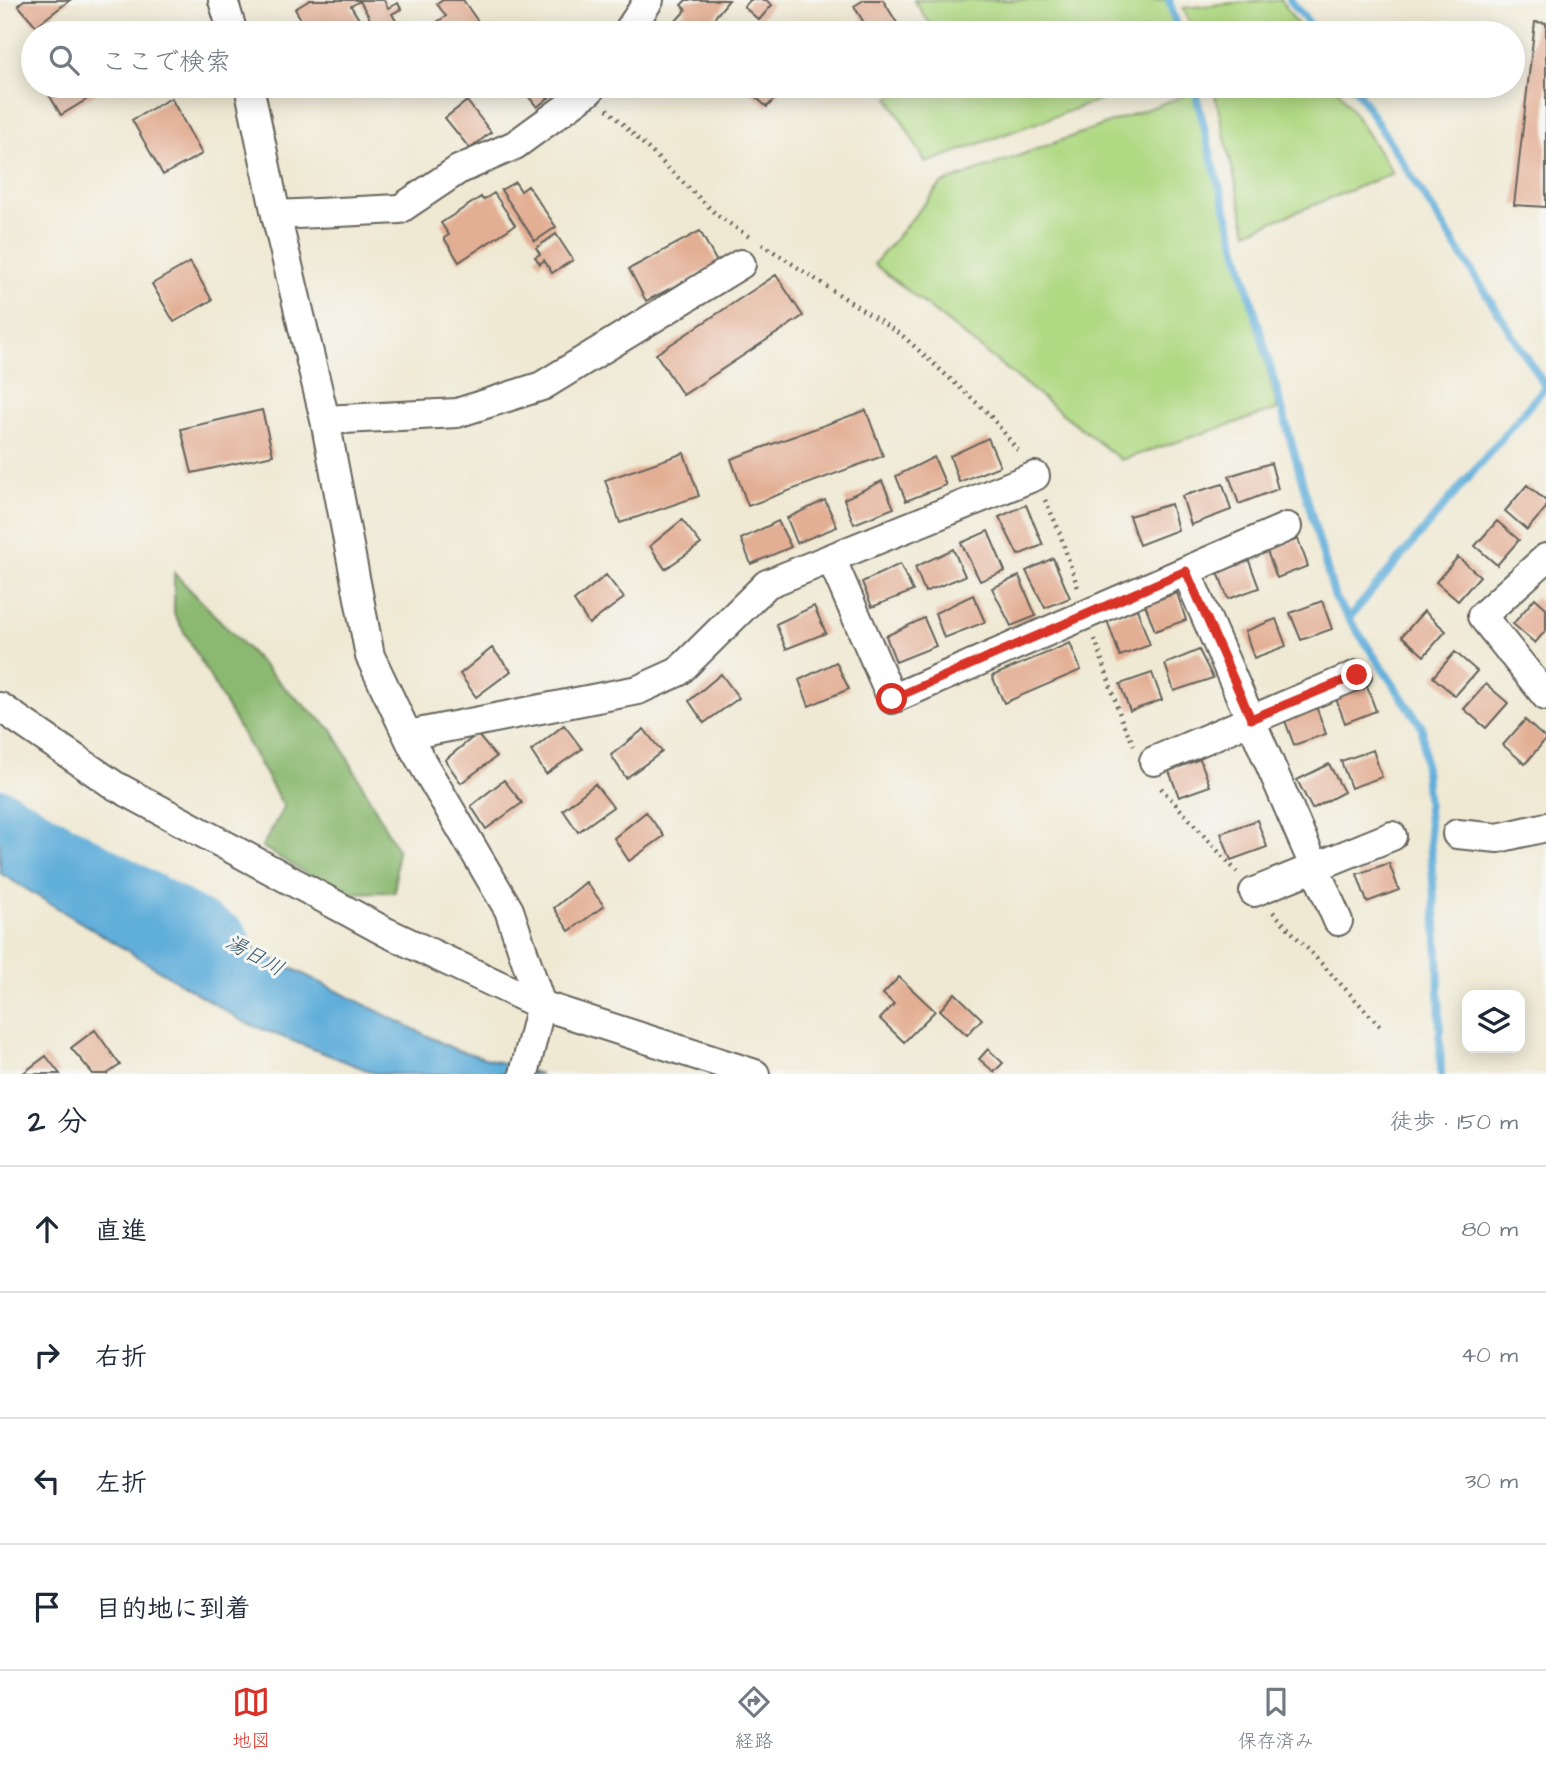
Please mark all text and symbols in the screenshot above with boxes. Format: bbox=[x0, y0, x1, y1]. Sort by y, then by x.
search box bbox=[21, 21, 1525, 98]
icon: search bbox=[45, 41, 83, 79]
text: ここで検索 bbox=[101, 44, 231, 80]
route end bbox=[1341, 659, 1372, 690]
route start bbox=[876, 683, 907, 714]
water label: 湯日川 bbox=[220, 927, 289, 983]
map controls bbox=[1462, 990, 1525, 1053]
button: layers bbox=[1462, 990, 1525, 1053]
text: 2 分 bbox=[28, 1101, 87, 1143]
text: 徒歩 · 150 m bbox=[1390, 1106, 1518, 1138]
icon: ahead bbox=[28, 1210, 66, 1248]
text: 直進 bbox=[95, 1213, 147, 1249]
text: 80 m bbox=[1461, 1213, 1518, 1245]
icon: right bbox=[28, 1336, 66, 1374]
text: 右折 bbox=[95, 1339, 147, 1375]
text: 40 m bbox=[1461, 1339, 1518, 1371]
icon: left bbox=[28, 1462, 66, 1500]
text: 左折 bbox=[95, 1465, 147, 1501]
text: 30 m bbox=[1465, 1465, 1518, 1497]
icon: arrive bbox=[28, 1588, 66, 1626]
text: 目的地に到着 bbox=[95, 1591, 251, 1627]
tab: 地図 bbox=[232, 1683, 270, 1755]
tab: 経路 bbox=[735, 1683, 773, 1755]
tab: 保存済み bbox=[1238, 1683, 1314, 1755]

